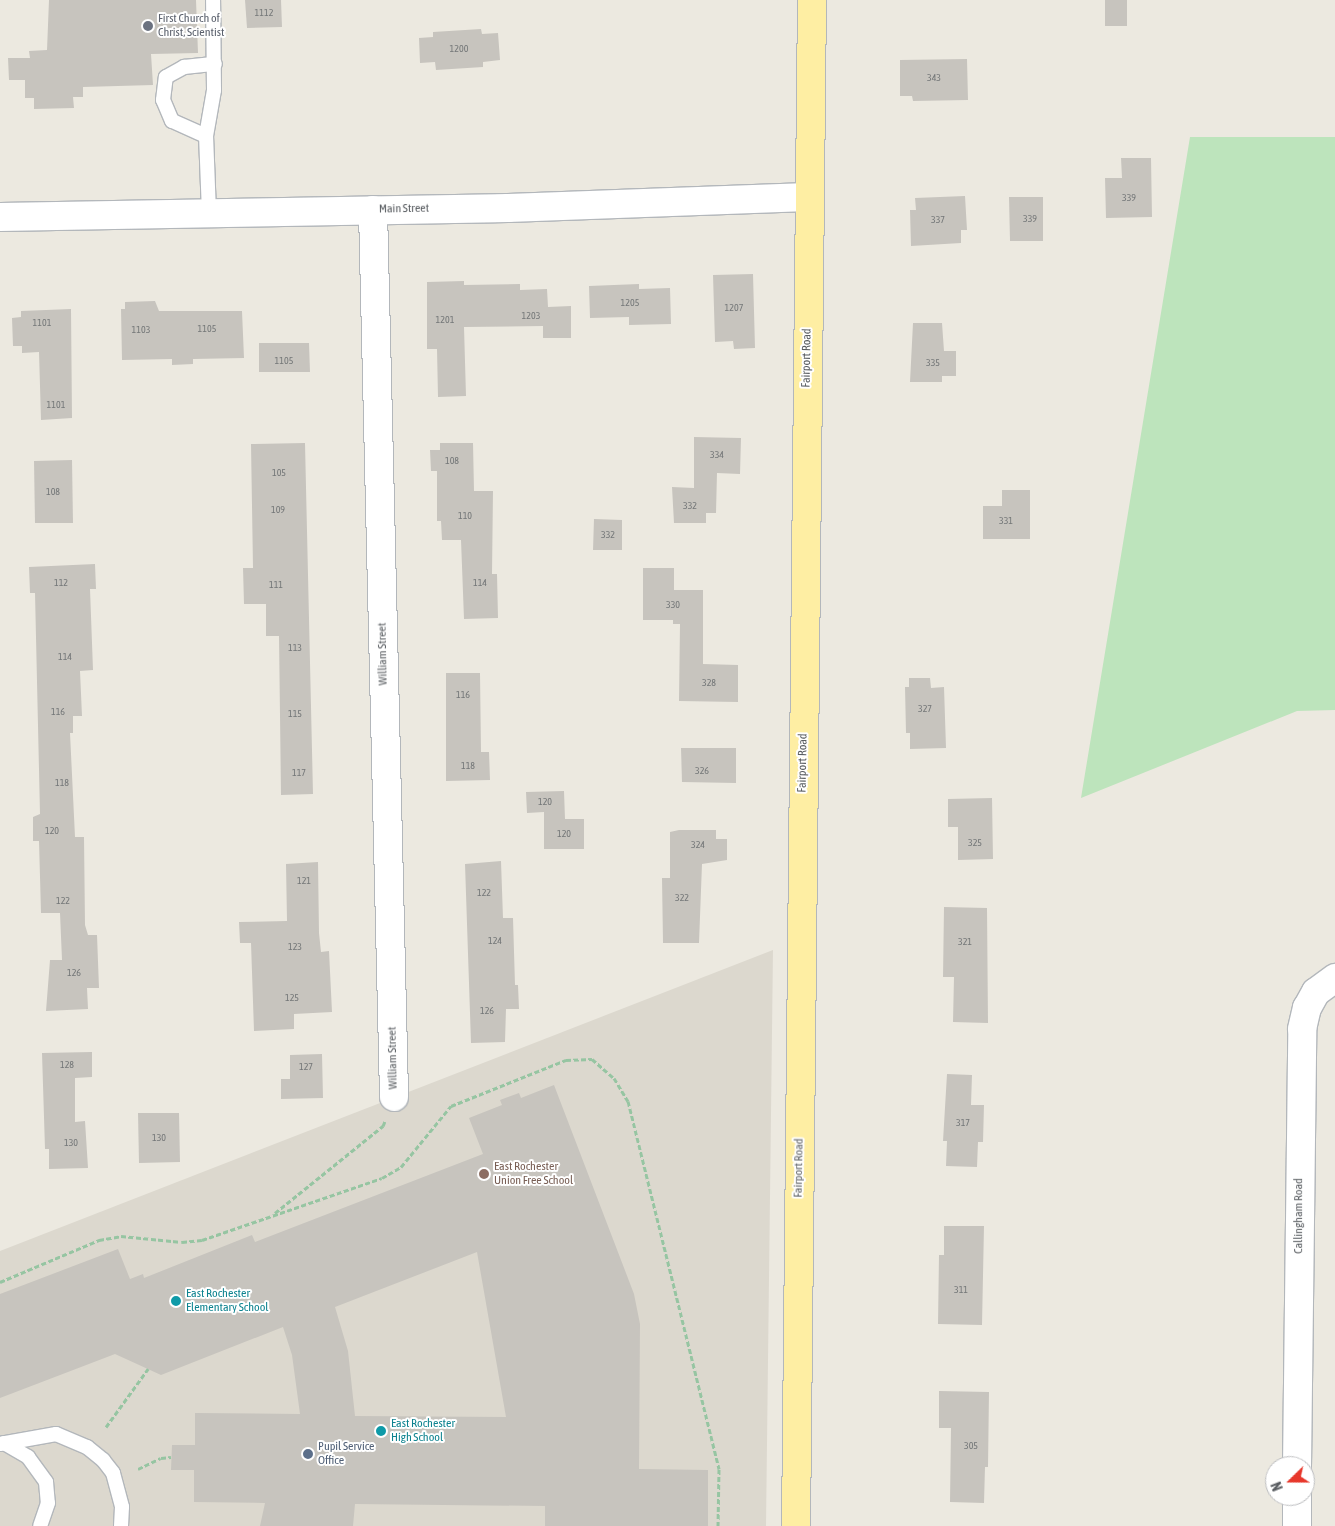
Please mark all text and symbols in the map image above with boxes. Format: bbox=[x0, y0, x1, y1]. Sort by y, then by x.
house number: 1112 bbox=[255, 7, 273, 19]
place label: First Church of Christ, Scientist bbox=[158, 12, 224, 40]
marker: First Church of Christ, Scientist bbox=[142, 20, 154, 32]
house number: 1200 bbox=[450, 43, 468, 55]
house number: 343 bbox=[927, 72, 941, 84]
house number: 339 bbox=[1122, 192, 1136, 204]
street label: Main Street bbox=[379, 201, 429, 217]
house number: 339 bbox=[1023, 213, 1037, 225]
house number: 337 bbox=[931, 214, 945, 226]
house number: 1205 bbox=[621, 297, 639, 309]
house number: 1207 bbox=[725, 302, 743, 314]
house number: 1203 bbox=[522, 310, 540, 322]
house number: 1201 bbox=[436, 314, 454, 326]
house number: 1101 bbox=[33, 317, 51, 329]
house number: 1105 bbox=[198, 323, 216, 335]
house number: 1103 bbox=[132, 324, 150, 336]
street label: Fairport Road bbox=[799, 328, 815, 388]
house number: 1105 bbox=[275, 355, 293, 367]
house number: 335 bbox=[926, 357, 940, 369]
house number: 1101 bbox=[47, 399, 65, 411]
house number: 334 bbox=[710, 449, 724, 461]
house number: 108 bbox=[445, 455, 459, 467]
house number: 105 bbox=[272, 467, 286, 479]
house number: 108 bbox=[46, 486, 60, 498]
house number: 332 bbox=[683, 500, 697, 512]
house number: 109 bbox=[271, 504, 285, 516]
house number: 110 bbox=[458, 510, 472, 522]
house number: 331 bbox=[999, 515, 1013, 527]
house number: 332 bbox=[601, 529, 615, 541]
house number: 112 bbox=[54, 577, 68, 589]
house number: 114 bbox=[473, 577, 487, 589]
house number: 111 bbox=[269, 579, 283, 591]
house number: 330 bbox=[666, 599, 680, 611]
street label: William Street bbox=[375, 622, 391, 686]
house number: 113 bbox=[288, 642, 302, 654]
house number: 114 bbox=[58, 651, 72, 663]
house number: 328 bbox=[702, 677, 716, 689]
house number: 116 bbox=[456, 689, 470, 701]
house number: 327 bbox=[918, 703, 932, 715]
house number: 116 bbox=[51, 706, 65, 718]
house number: 115 bbox=[288, 708, 302, 720]
street label: Fairport Road bbox=[795, 733, 811, 793]
house number: 118 bbox=[461, 760, 475, 772]
house number: 326 bbox=[695, 765, 709, 777]
house number: 117 bbox=[292, 767, 306, 779]
house number: 118 bbox=[55, 777, 69, 789]
house number: 120 bbox=[538, 796, 552, 808]
house number: 120 bbox=[45, 825, 59, 837]
house number: 120 bbox=[557, 828, 571, 840]
house number: 325 bbox=[968, 837, 982, 849]
house number: 324 bbox=[691, 839, 705, 851]
house number: 121 bbox=[297, 875, 311, 887]
house number: 122 bbox=[477, 887, 491, 899]
house number: 322 bbox=[675, 892, 689, 904]
house number: 122 bbox=[56, 895, 70, 907]
house number: 124 bbox=[488, 935, 502, 947]
house number: 321 bbox=[958, 936, 972, 948]
house number: 123 bbox=[288, 941, 302, 953]
house number: 126 bbox=[67, 967, 81, 979]
house number: 125 bbox=[285, 992, 299, 1004]
house number: 126 bbox=[480, 1005, 494, 1017]
street label: William Street bbox=[385, 1026, 401, 1090]
house number: 128 bbox=[60, 1059, 74, 1071]
house number: 127 bbox=[299, 1061, 313, 1073]
house number: 317 bbox=[956, 1117, 970, 1129]
house number: 130 bbox=[152, 1132, 166, 1144]
house number: 130 bbox=[64, 1137, 78, 1149]
street label: Fairport Road bbox=[791, 1138, 807, 1198]
place label: East Rochester Union Free School bbox=[494, 1160, 573, 1188]
marker: East Rochester Union Free School bbox=[478, 1168, 490, 1180]
street label: Callingham Road bbox=[1292, 1178, 1306, 1254]
house number: 311 bbox=[954, 1284, 968, 1296]
place label: East Rochester Elementary School bbox=[186, 1287, 268, 1315]
marker: East Rochester Elementary School bbox=[170, 1295, 182, 1307]
place label: East Rochester High School bbox=[391, 1417, 455, 1445]
marker: East Rochester High School bbox=[375, 1425, 387, 1437]
place label: Pupil Service Office bbox=[318, 1440, 375, 1468]
house number: 305 bbox=[964, 1440, 978, 1452]
marker: Pupil Service Office bbox=[302, 1448, 314, 1460]
north arrow bbox=[1265, 1456, 1315, 1506]
text: N bbox=[1268, 1479, 1286, 1493]

